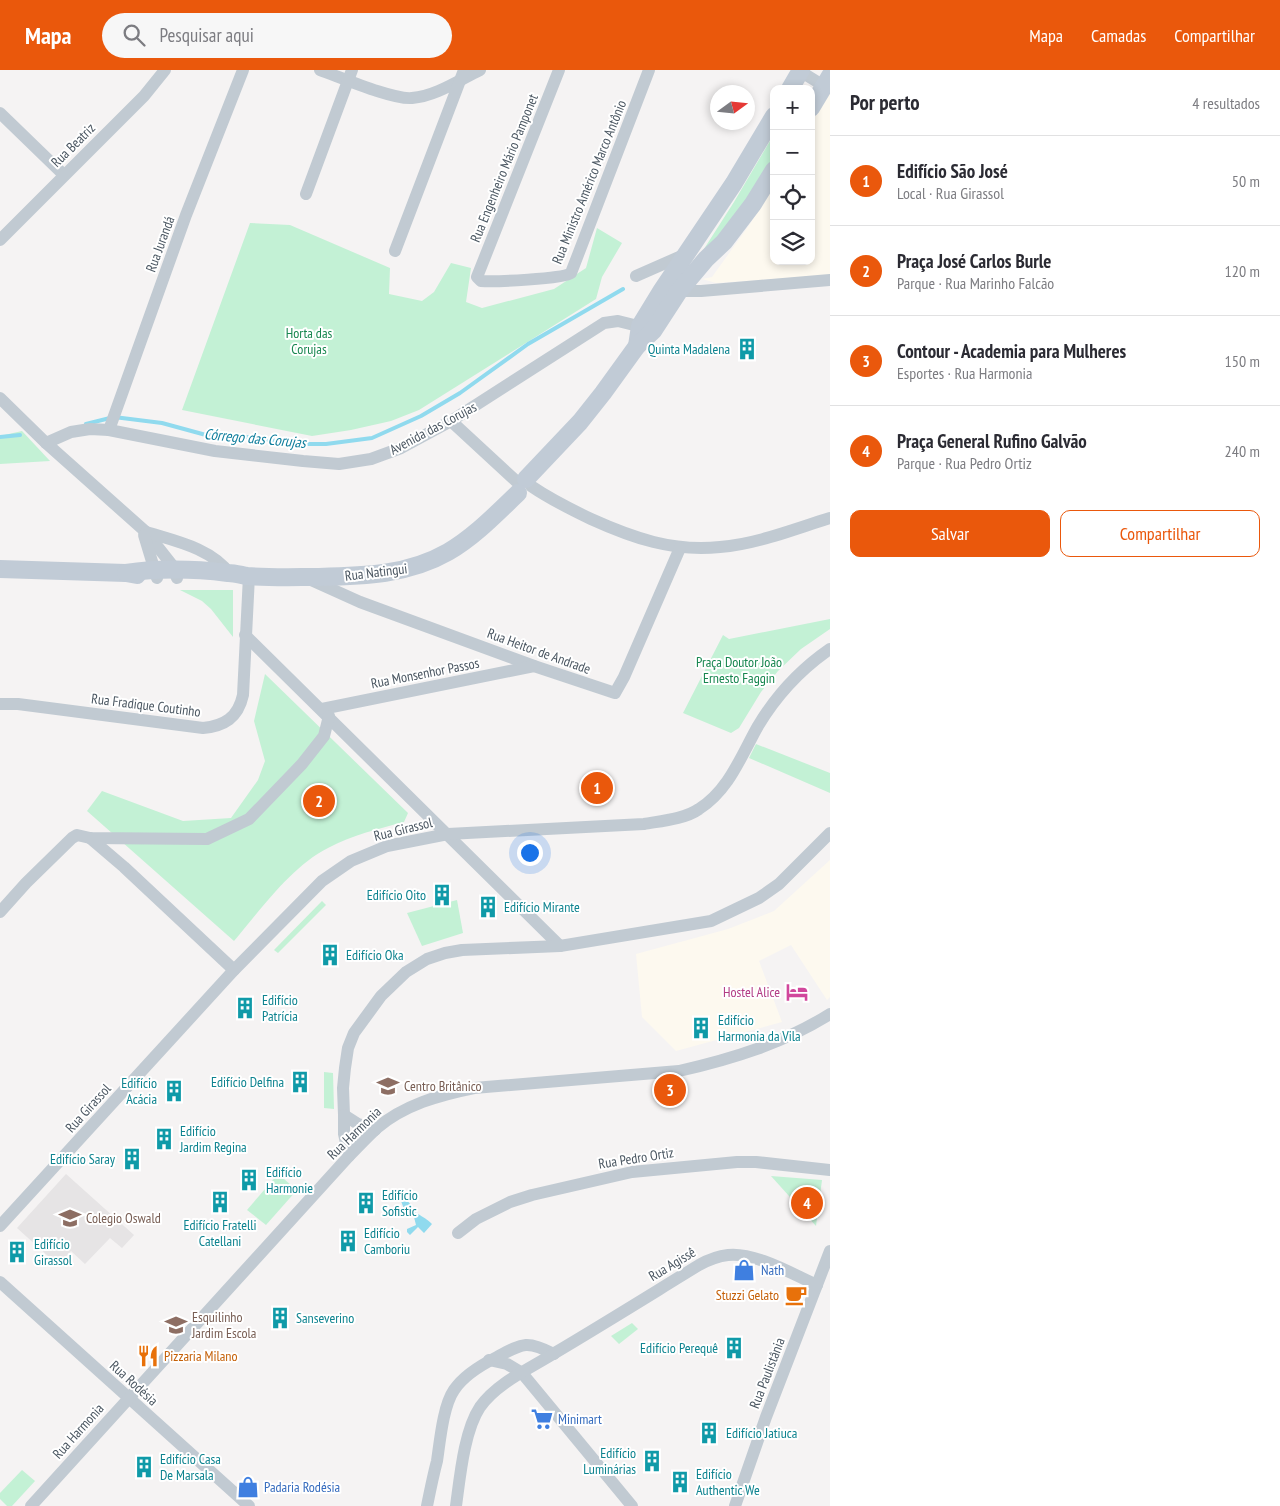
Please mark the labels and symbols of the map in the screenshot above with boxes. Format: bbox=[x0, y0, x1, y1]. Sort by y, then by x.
north arrow bbox=[710, 85, 755, 130]
street label: Rua Engenheiro Mário Pamponet bbox=[466, 91, 542, 245]
street label: Rua Ministro Américo Marco Antônio bbox=[548, 97, 630, 267]
street label: Rua Beatriz bbox=[47, 119, 99, 171]
street label: Rua Jurandá bbox=[142, 214, 178, 274]
park label: Horta das Corujas bbox=[286, 324, 333, 358]
building icon: Quinta Madalena bbox=[734, 336, 760, 362]
place label: Quinta Madalena bbox=[648, 340, 730, 358]
street label: Avenida das Corujas bbox=[386, 397, 480, 458]
water label: Córrego das Corujas bbox=[203, 424, 309, 452]
street label: Rua Natingui bbox=[344, 559, 408, 585]
street label: Rua Heitor de Andrade bbox=[485, 624, 593, 678]
park label: Praça Doutor João Ernesto Faggin bbox=[696, 653, 782, 687]
street label: Rua Monsenhor Passos bbox=[369, 654, 481, 692]
street label: Rua Fradique Coutinho bbox=[90, 689, 202, 721]
pin: 1 bbox=[581, 769, 613, 807]
pin: 2 bbox=[303, 782, 335, 820]
street label: Rua Girassol bbox=[372, 813, 435, 845]
your location bbox=[517, 840, 543, 866]
building icon: Edifício Oito bbox=[429, 882, 455, 908]
place label: Edifício Oito bbox=[367, 886, 426, 904]
building icon: Edifício Mirante bbox=[475, 894, 501, 920]
place label: Edifício Mirante bbox=[504, 898, 580, 916]
building icon: Edifício Oka bbox=[317, 942, 343, 968]
place label: Edifício Oka bbox=[346, 946, 404, 964]
hotel icon: Hostel Alice bbox=[784, 979, 810, 1005]
place label: Hostel Alice bbox=[723, 983, 780, 1001]
place label: Edifício Patrícia bbox=[262, 991, 298, 1025]
building icon: Edifício Patrícia bbox=[232, 995, 258, 1021]
place label: Edifício Harmonia da Vila bbox=[718, 1011, 801, 1045]
building icon: Edifício Harmonia da Vila bbox=[688, 1015, 714, 1041]
building icon: Edifício Delfina bbox=[287, 1069, 313, 1095]
pin: 3 bbox=[654, 1071, 686, 1109]
place label: Edifício Delfina bbox=[211, 1073, 284, 1091]
school or university icon: Centro Britânico bbox=[375, 1073, 401, 1099]
place label: Edifício Acácia bbox=[121, 1074, 157, 1108]
place label: Centro Britânico bbox=[404, 1077, 482, 1095]
building icon: Edifício Acácia bbox=[161, 1078, 187, 1104]
street label: Rua Girassol bbox=[61, 1079, 115, 1136]
street label: Rua Harmonia bbox=[323, 1103, 385, 1163]
place label: Edifício Jardim Regina bbox=[179, 1122, 247, 1156]
building icon: Edifício Jardim Regina bbox=[151, 1126, 177, 1152]
street label: Rua Pedro Ortiz bbox=[597, 1143, 675, 1173]
building icon: Edifício Saray bbox=[119, 1146, 145, 1172]
place label: Edifício Saray bbox=[50, 1150, 116, 1168]
place label: Edifício Harmonie bbox=[266, 1163, 313, 1197]
building icon: Edifício Harmonie bbox=[236, 1167, 262, 1193]
pin: 4 bbox=[791, 1184, 823, 1222]
place label: Edifício Sofistic bbox=[382, 1186, 418, 1220]
building icon: Edifício Fratelli Catellani bbox=[207, 1189, 233, 1215]
building icon: Edifício Sofistic bbox=[353, 1190, 379, 1216]
school or university icon: Colegio Oswald bbox=[57, 1205, 83, 1231]
place label: Colegio Oswald bbox=[86, 1209, 161, 1227]
place label: Edifício Fratelli Catellani bbox=[183, 1216, 257, 1250]
place label: Edifício Camboriu bbox=[364, 1224, 410, 1258]
building icon: Edifício Camboriu bbox=[335, 1228, 361, 1254]
place label: Edifício Girassol bbox=[34, 1235, 73, 1269]
building icon: Edifício Girassol bbox=[4, 1239, 30, 1265]
street label: Rua Agissê bbox=[645, 1243, 699, 1285]
shop icon: Nath bbox=[731, 1257, 757, 1283]
place label: Nath bbox=[761, 1261, 784, 1279]
cafe icon: Stuzzi Gelato bbox=[783, 1282, 809, 1308]
place label: Stuzzi Gelato bbox=[716, 1286, 779, 1304]
building icon: Sanseverino bbox=[267, 1305, 293, 1331]
place label: Esquilinho Jardim Escola bbox=[191, 1308, 256, 1342]
place label: Sanseverino bbox=[296, 1309, 354, 1327]
school or university icon: Esquilinho Jardim Escola bbox=[163, 1312, 189, 1338]
building icon: Edifício Perequê bbox=[721, 1335, 747, 1361]
street label: Rua Paulistânia bbox=[745, 1335, 789, 1411]
place label: Edifício Perequê bbox=[640, 1339, 718, 1357]
restaurant icon: Pizzaria Milano bbox=[135, 1343, 161, 1369]
place label: Pizzaria Milano bbox=[164, 1347, 238, 1365]
street label: Rua Rodésia bbox=[106, 1357, 162, 1409]
street label: Rua Harmonia bbox=[48, 1400, 108, 1462]
supermarket icon: Minimart bbox=[529, 1406, 555, 1432]
place label: Minimart bbox=[558, 1410, 602, 1428]
building icon: Edifício Jatiuca bbox=[696, 1420, 722, 1446]
place label: Edifício Jatiuca bbox=[726, 1424, 797, 1442]
place label: Edifício Luminárias bbox=[583, 1444, 636, 1478]
building icon: Edifício Luminárias bbox=[639, 1448, 665, 1474]
place label: Edifício Casa De Marsala bbox=[160, 1450, 221, 1484]
building icon: Edifício Casa De Marsala bbox=[131, 1454, 157, 1480]
place label: Edifício Authentic We bbox=[696, 1465, 760, 1499]
building icon: Edifício Authentic We bbox=[667, 1469, 693, 1495]
shop icon: Padaria Rodésia bbox=[235, 1474, 261, 1500]
place label: Padaria Rodésia bbox=[264, 1478, 340, 1496]

